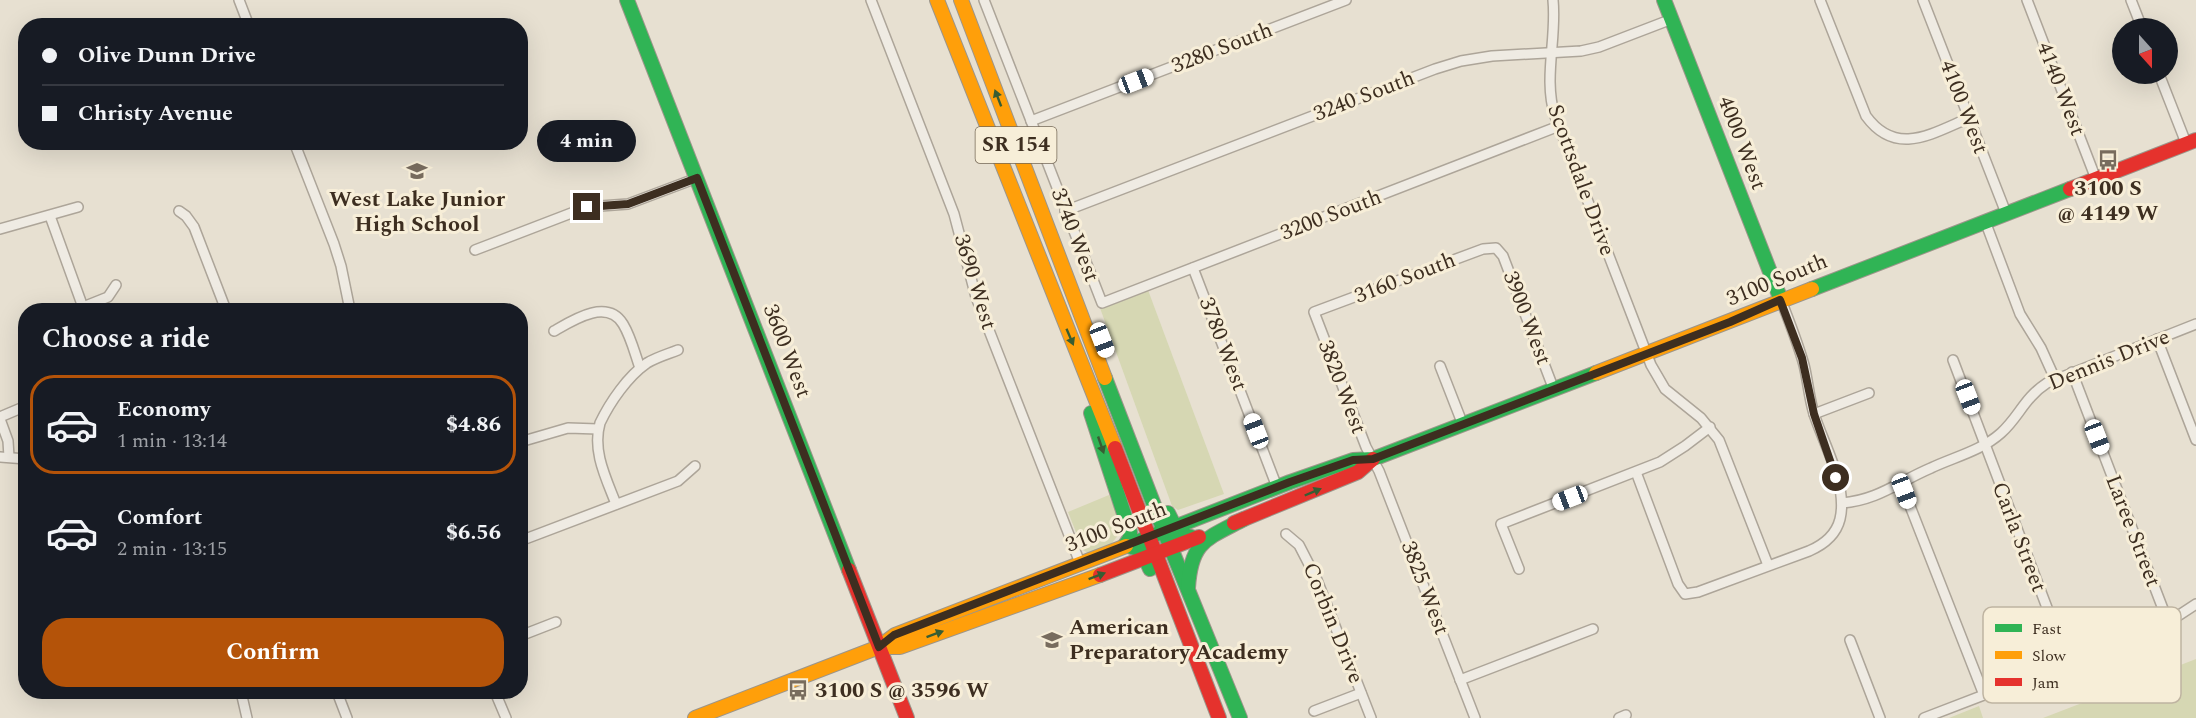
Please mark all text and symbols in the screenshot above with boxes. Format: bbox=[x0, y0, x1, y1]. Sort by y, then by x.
street label: 3280 South bbox=[1166, 14, 1278, 82]
north arrow bbox=[2112, 18, 2178, 84]
map controls bbox=[2112, 18, 2178, 84]
street label: 4140 West bbox=[2028, 37, 2094, 141]
text: Olive Dunn Drive bbox=[78, 39, 256, 72]
street label: 4100 West bbox=[1931, 55, 1997, 159]
street label: 3240 South bbox=[1308, 62, 1420, 130]
car bbox=[1116, 66, 1156, 96]
one-way arrow bbox=[993, 89, 1002, 107]
street label: 4000 West bbox=[1709, 91, 1775, 195]
text: Christy Avenue bbox=[78, 97, 233, 130]
street label: Scottsdale Drive bbox=[1538, 100, 1624, 260]
callout: 4 min bbox=[538, 120, 636, 162]
text: 4 min bbox=[560, 126, 613, 156]
road number: SR 154 bbox=[976, 127, 1056, 163]
bus stop icon: 3100 S @ 4149 W bbox=[2096, 148, 2120, 172]
school or university icon: West Lake Junior High School bbox=[405, 159, 429, 183]
place label: 3100 S @ 4149 W bbox=[2057, 172, 2159, 230]
street label: 3200 South bbox=[1275, 181, 1387, 249]
place label: West Lake Junior High School bbox=[329, 183, 506, 241]
street label: 3740 West bbox=[1042, 183, 1108, 287]
route end bbox=[573, 193, 600, 220]
street label: 3690 West bbox=[945, 230, 1005, 334]
street label: 3160 South bbox=[1349, 244, 1461, 312]
street label: 3100 South bbox=[1721, 245, 1833, 315]
street label: 3900 West bbox=[1494, 266, 1560, 370]
street label: 3780 West bbox=[1190, 292, 1256, 396]
street label: 3600 West bbox=[754, 299, 820, 403]
text: Choose a ride bbox=[42, 318, 210, 360]
car bbox=[1087, 320, 1117, 360]
street label: Dennis Drive bbox=[2043, 321, 2175, 399]
one-way arrow bbox=[1065, 328, 1075, 346]
street label: 3820 West bbox=[1309, 335, 1375, 439]
car bbox=[1953, 377, 1983, 417]
text: Economy bbox=[117, 393, 210, 426]
icon: car bbox=[45, 398, 99, 452]
text: $4.86 bbox=[446, 408, 501, 441]
car bbox=[1241, 411, 1271, 451]
car bbox=[2082, 417, 2112, 457]
text: 1 min · 13:14 bbox=[117, 426, 227, 456]
one-way arrow bbox=[1097, 436, 1107, 454]
route start bbox=[1822, 464, 1849, 491]
street label: Laree Street bbox=[2096, 470, 2170, 592]
car bbox=[1889, 471, 1919, 511]
street label: Carla Street bbox=[1983, 477, 2055, 597]
car bbox=[1550, 483, 1590, 513]
one-way arrow bbox=[1304, 487, 1322, 497]
street label: 3100 South bbox=[1060, 493, 1172, 561]
text: Comfort bbox=[117, 501, 202, 534]
icon: car bbox=[45, 506, 99, 560]
text: $6.56 bbox=[446, 516, 501, 549]
text: 2 min · 13:15 bbox=[117, 534, 227, 564]
street label: 3825 West bbox=[1392, 536, 1458, 640]
street label: Corbin Drive bbox=[1294, 557, 1372, 689]
one-way arrow bbox=[1088, 571, 1106, 580]
legend bbox=[1983, 607, 2181, 703]
place label: American Preparatory Academy bbox=[1069, 611, 1289, 669]
text: Fast bbox=[2032, 617, 2062, 641]
button: Confirm bbox=[42, 618, 504, 687]
one-way arrow bbox=[926, 628, 944, 638]
school or university icon: American Preparatory Academy bbox=[1040, 628, 1064, 652]
text: Slow bbox=[2032, 644, 2067, 668]
text: Jam bbox=[2032, 671, 2060, 695]
place label: 3100 S @ 3596 W bbox=[815, 674, 989, 707]
bus stop icon: 3100 S @ 3596 W bbox=[786, 678, 810, 702]

